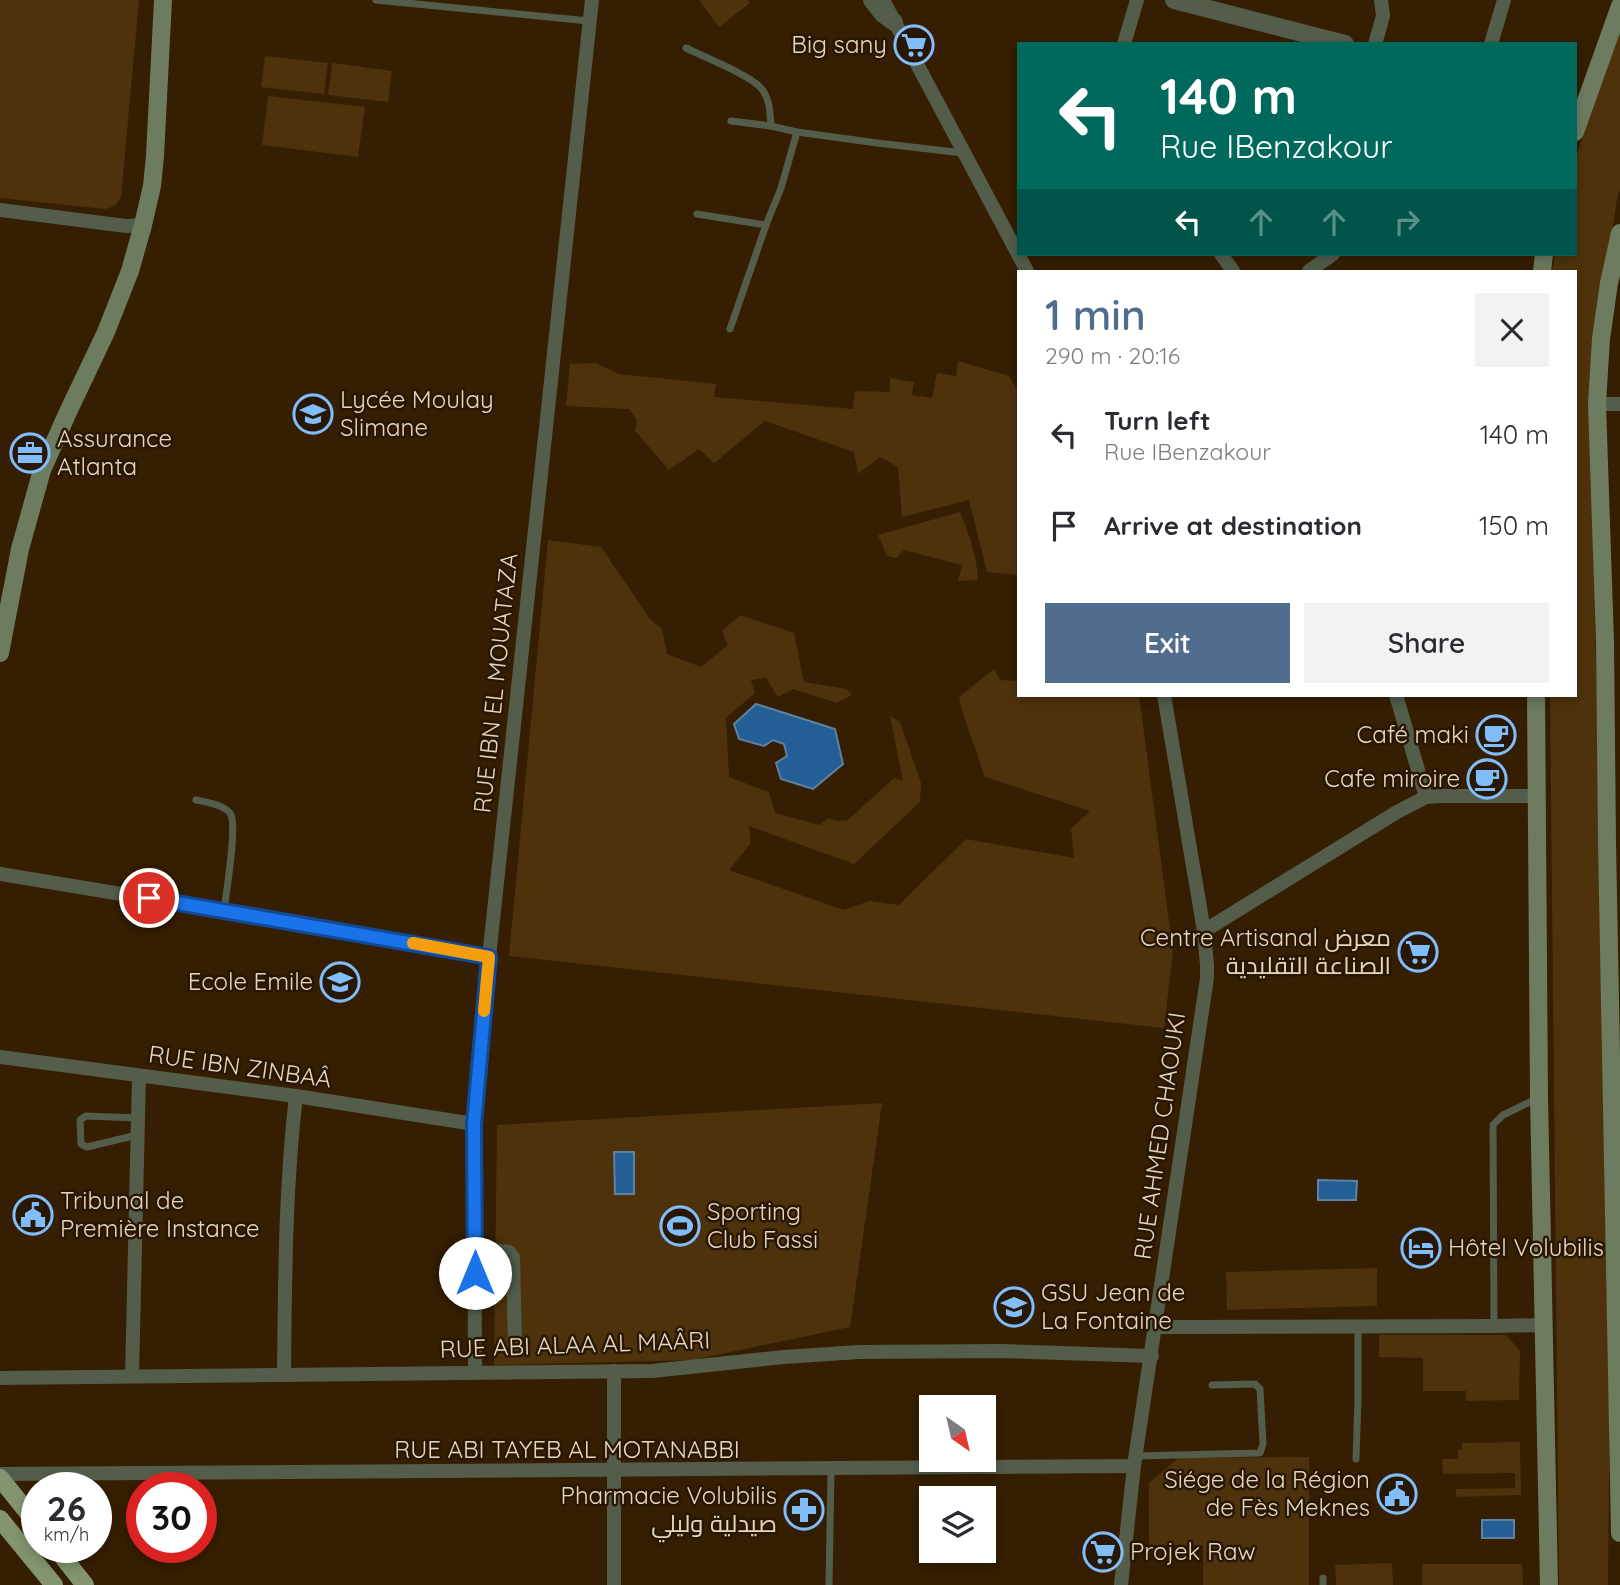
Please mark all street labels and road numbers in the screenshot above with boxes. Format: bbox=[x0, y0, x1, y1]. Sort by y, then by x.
street label: RUE IBN EL MOUATAZA bbox=[466, 551, 524, 814]
street label: RUE AHMED CHAOUKI bbox=[1127, 1010, 1191, 1261]
street label: RUE IBN ZINBAÂ bbox=[147, 1038, 334, 1094]
street label: RUE ABI ALAA AL MAÂRI bbox=[439, 1324, 711, 1364]
street label: RUE ABI TAYEB AL MOTANABBI bbox=[394, 1434, 740, 1464]

